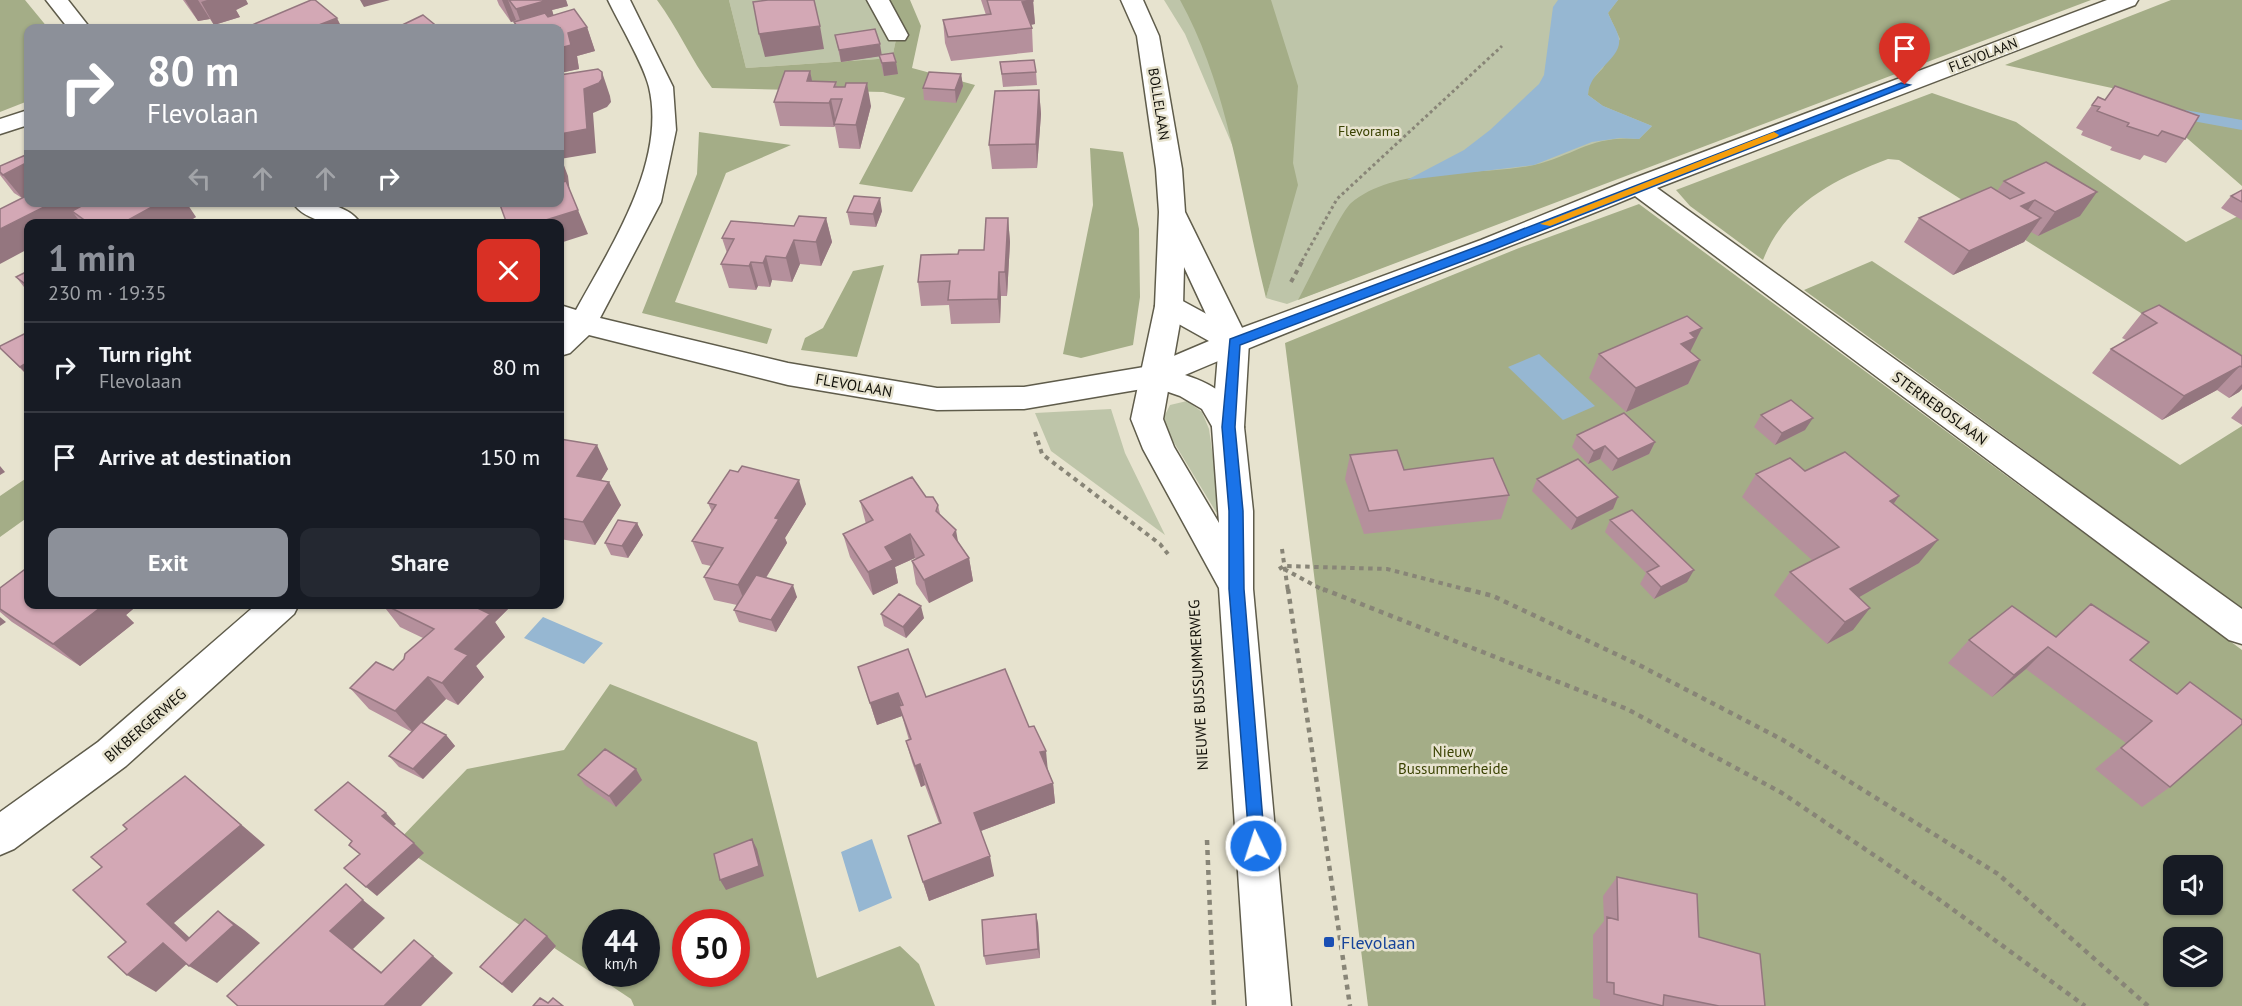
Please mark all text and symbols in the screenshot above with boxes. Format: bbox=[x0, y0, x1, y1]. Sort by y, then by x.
pin bbox=[1879, 23, 1930, 85]
icon: arrive bbox=[1888, 32, 1921, 65]
street label: FLEVOLAAN bbox=[1946, 34, 2020, 76]
text: 80 m bbox=[147, 43, 239, 98]
icon: right bbox=[48, 48, 126, 126]
street label: BOLLELAAN bbox=[1144, 67, 1174, 141]
text: Flevolaan bbox=[147, 96, 259, 130]
park label: Flevorama bbox=[1338, 122, 1400, 140]
icon: left bbox=[183, 162, 216, 195]
icon: ahead bbox=[246, 162, 279, 195]
icon: ahead bbox=[309, 162, 342, 195]
icon: right bbox=[372, 162, 405, 195]
text: 1 min bbox=[48, 234, 136, 281]
button: close bbox=[477, 239, 540, 302]
text: 230 m · 19:35 bbox=[48, 280, 166, 306]
text: Turn right bbox=[99, 340, 191, 368]
icon: right bbox=[48, 351, 81, 384]
text: 80 m bbox=[492, 353, 540, 381]
street label: STERREBOSLAAN bbox=[1889, 367, 1991, 449]
text: Flevolaan bbox=[99, 368, 182, 394]
street label: FLEVOLAAN bbox=[814, 369, 894, 401]
icon: arrive bbox=[48, 441, 81, 474]
text: Arrive at destination bbox=[99, 443, 291, 471]
text: 150 m bbox=[480, 443, 540, 471]
button: Exit bbox=[48, 528, 288, 597]
button: Share bbox=[300, 528, 540, 597]
street label: NIEUWE BUSSUMMERWEG bbox=[1184, 599, 1212, 771]
street label: BIKBERGERWEG bbox=[100, 684, 190, 766]
park label: Nieuw Bussummerheide bbox=[1398, 742, 1508, 778]
position arrow bbox=[1224, 814, 1288, 878]
map controls bbox=[2163, 855, 2223, 987]
button: sound bbox=[2163, 855, 2223, 915]
speed limit sign: 50 bbox=[672, 909, 750, 987]
text: 44 bbox=[604, 921, 638, 960]
button: layers bbox=[2163, 927, 2223, 987]
place label: Flevolaan bbox=[1341, 931, 1415, 954]
marker: Flevolaan bbox=[1322, 935, 1336, 949]
text: km/h bbox=[605, 954, 637, 973]

